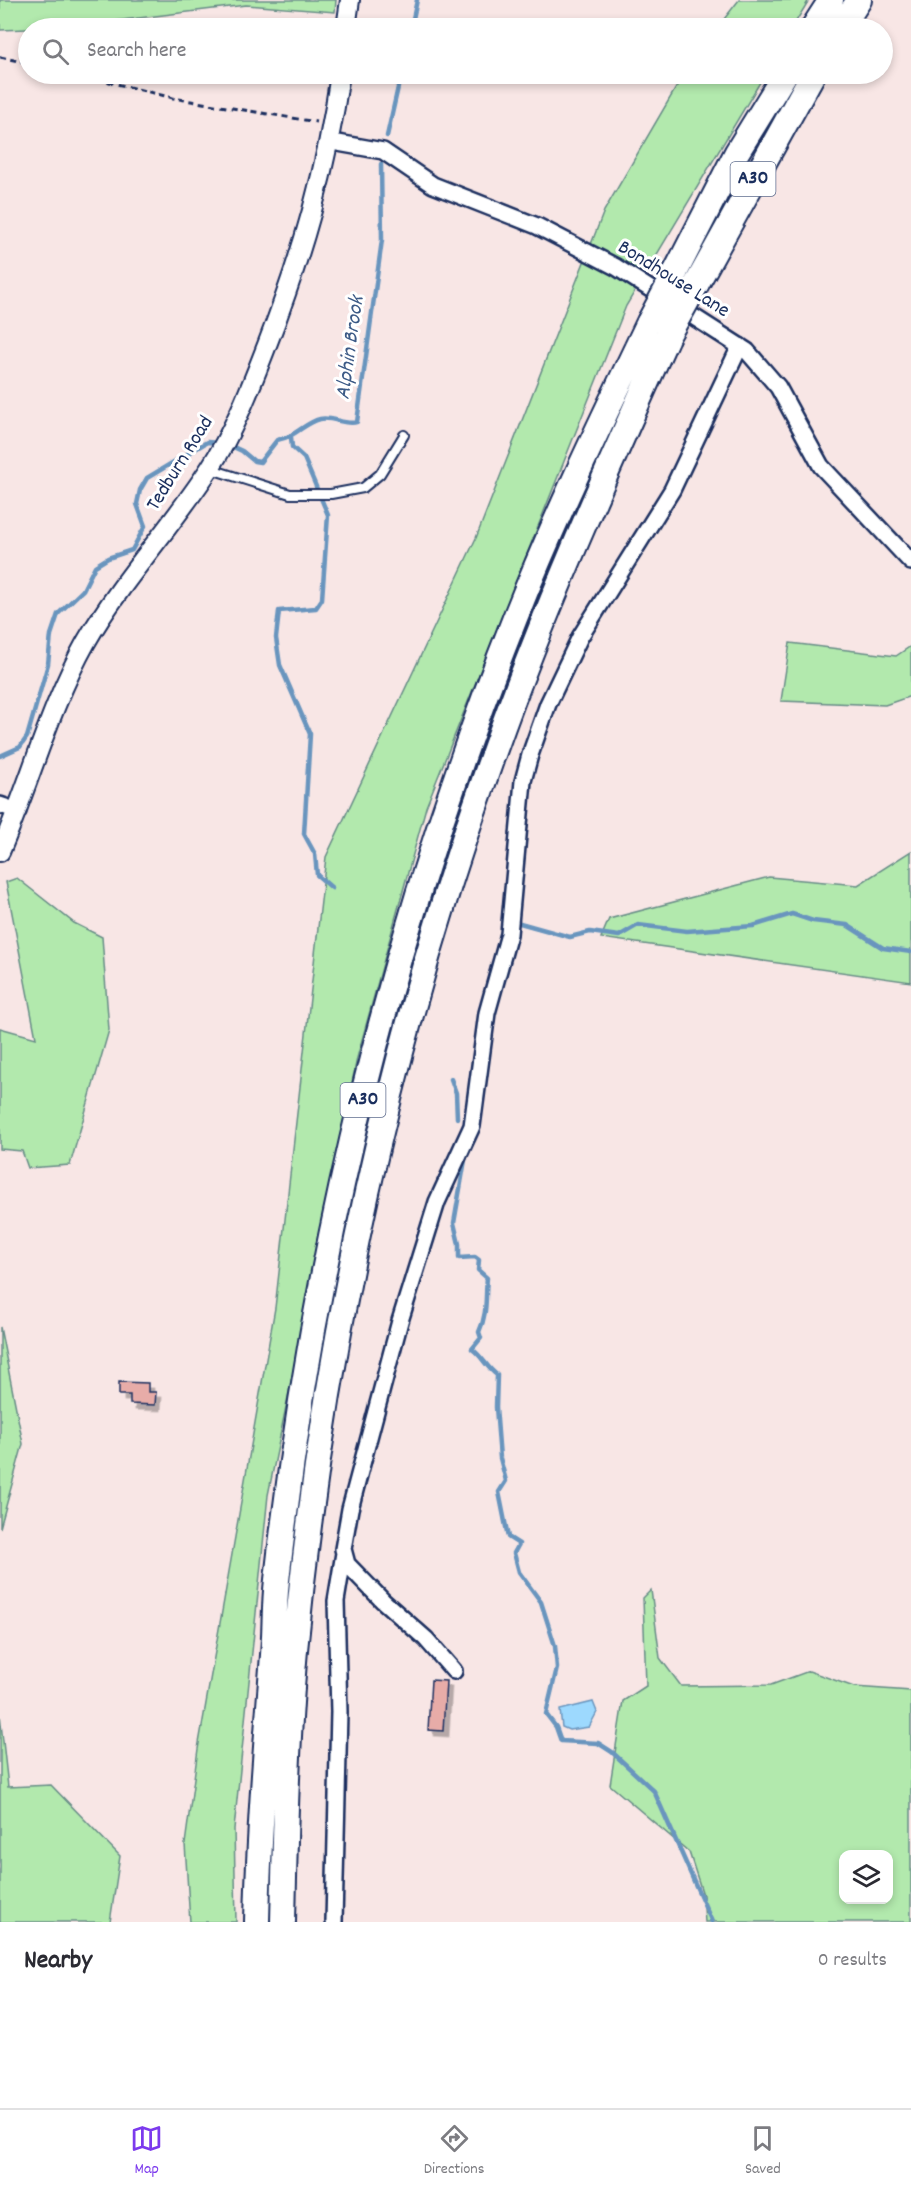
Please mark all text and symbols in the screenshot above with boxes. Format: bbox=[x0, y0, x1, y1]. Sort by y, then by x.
search box bbox=[18, 18, 893, 84]
icon: search bbox=[39, 35, 72, 68]
text: Search here bbox=[87, 36, 186, 67]
road number: A30 bbox=[730, 162, 776, 196]
street label: Bondhouse Lane bbox=[611, 234, 735, 326]
water label: Alphin Brook bbox=[328, 292, 374, 402]
street label: Tedburn Road bbox=[140, 411, 222, 517]
road number: A30 bbox=[340, 1083, 386, 1117]
map controls bbox=[839, 1850, 893, 1904]
button: layers bbox=[839, 1850, 893, 1904]
text: Nearby bbox=[24, 1943, 92, 1980]
text: 0 results bbox=[818, 1947, 887, 1975]
tab: Map bbox=[130, 2122, 163, 2181]
tab: Directions bbox=[424, 2122, 484, 2181]
tab: Saved bbox=[745, 2122, 781, 2181]

